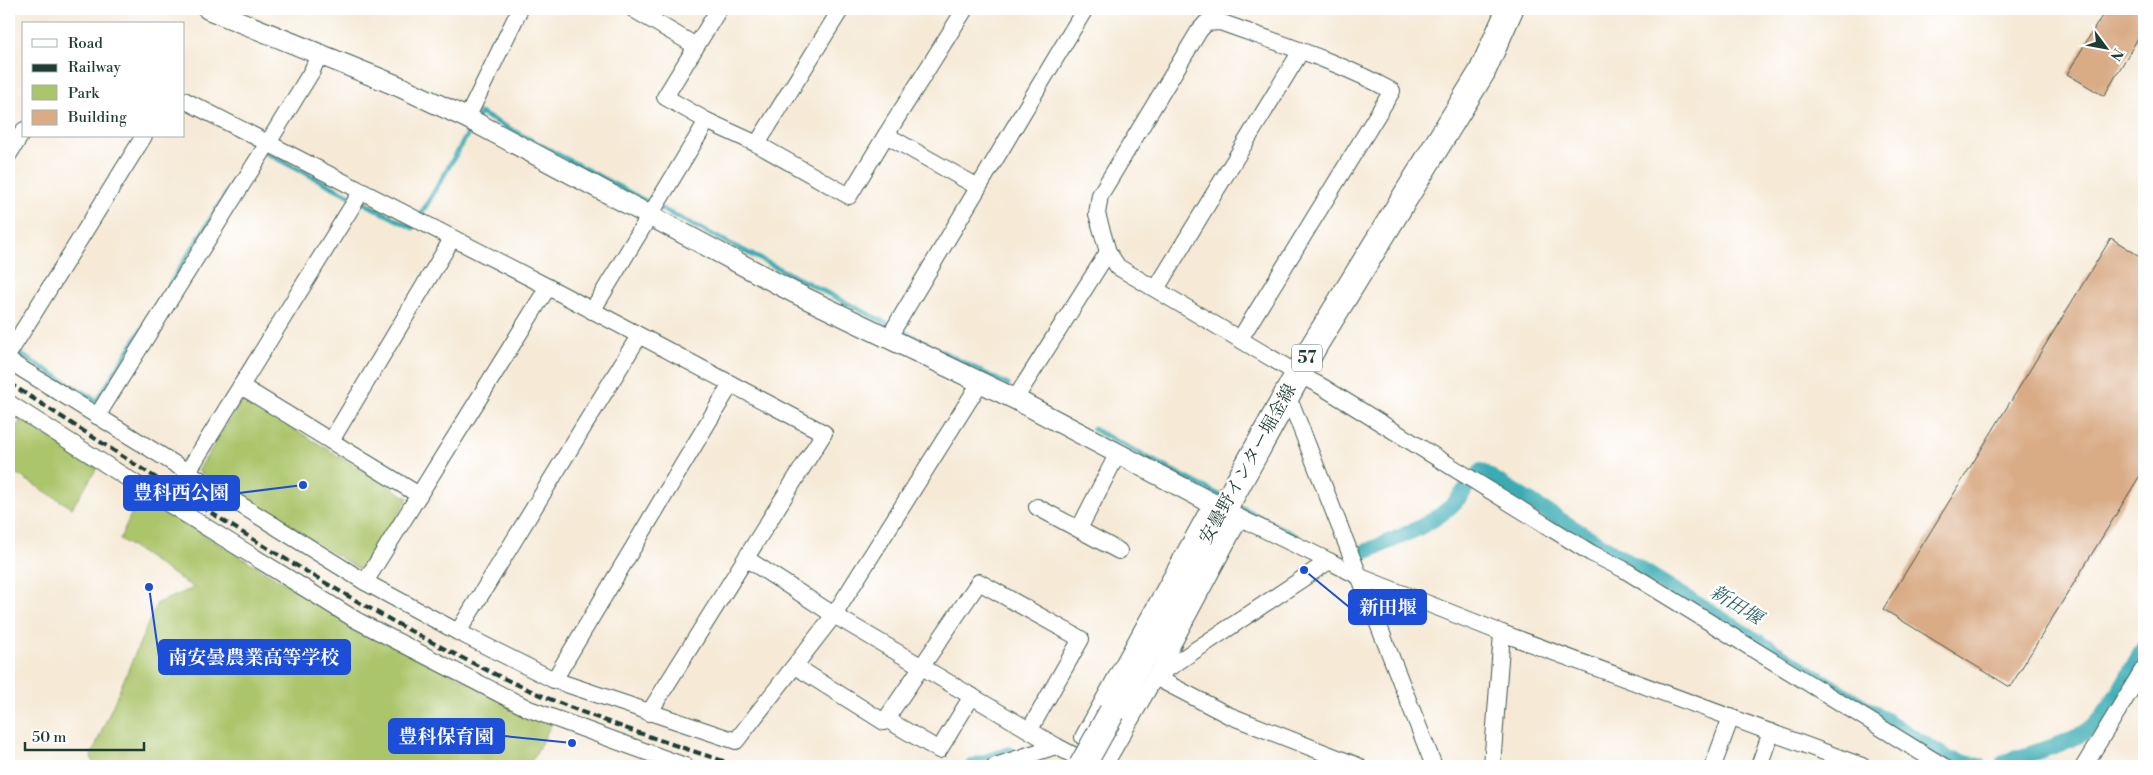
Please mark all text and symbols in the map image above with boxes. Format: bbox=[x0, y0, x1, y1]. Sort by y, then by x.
legend bbox=[22, 22, 185, 138]
north arrow bbox=[2080, 22, 2130, 72]
text: Road bbox=[68, 34, 103, 53]
text: N bbox=[2106, 45, 2127, 64]
text: Railway bbox=[68, 58, 122, 77]
text: Park bbox=[68, 84, 100, 103]
text: Building bbox=[67, 108, 127, 127]
road number: 57 bbox=[1292, 344, 1322, 372]
street label: 安曇野インター堀金線 bbox=[1194, 380, 1302, 548]
callout: 豊科西公園 bbox=[124, 476, 239, 510]
text: 豊科西公園 bbox=[133, 481, 229, 505]
water label: 新田堰 bbox=[1705, 580, 1769, 632]
callout: 新田堰 bbox=[1349, 590, 1426, 624]
text: 新田堰 bbox=[1359, 596, 1417, 620]
callout: 南安曇農業高等学校 bbox=[159, 640, 350, 674]
text: 南安曇農業高等学校 bbox=[168, 646, 340, 670]
callout: 豊科保育園 bbox=[389, 719, 504, 753]
scale bar bbox=[25, 720, 144, 752]
text: 豊科保育園 bbox=[398, 725, 494, 749]
text: 50 m bbox=[32, 728, 66, 747]

